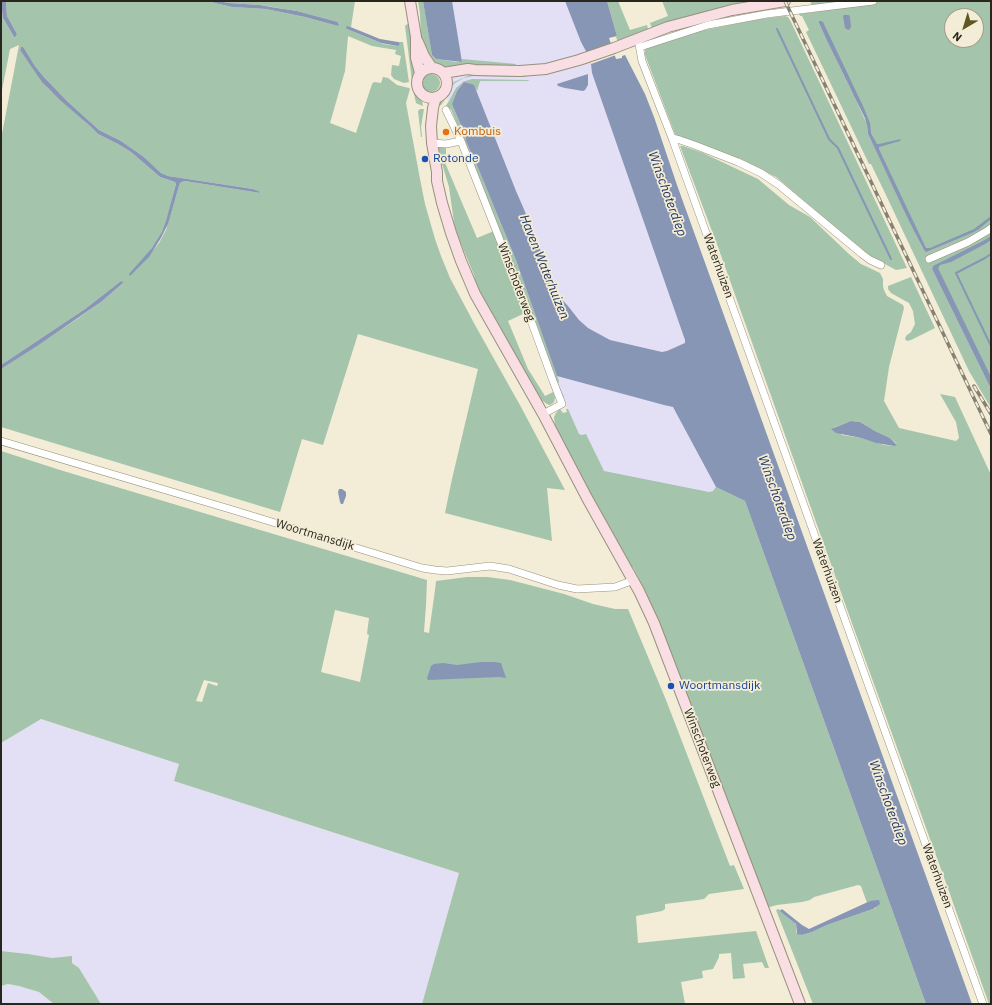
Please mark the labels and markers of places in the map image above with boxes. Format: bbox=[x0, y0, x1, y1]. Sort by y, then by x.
place label: Kombuis bbox=[454, 125, 501, 139]
marker: Kombuis bbox=[441, 127, 451, 137]
place label: Rotonde bbox=[433, 152, 478, 166]
marker: Rotonde bbox=[420, 154, 430, 164]
place label: Woortmansdijk bbox=[679, 679, 760, 693]
marker: Woortmansdijk bbox=[666, 681, 676, 691]

